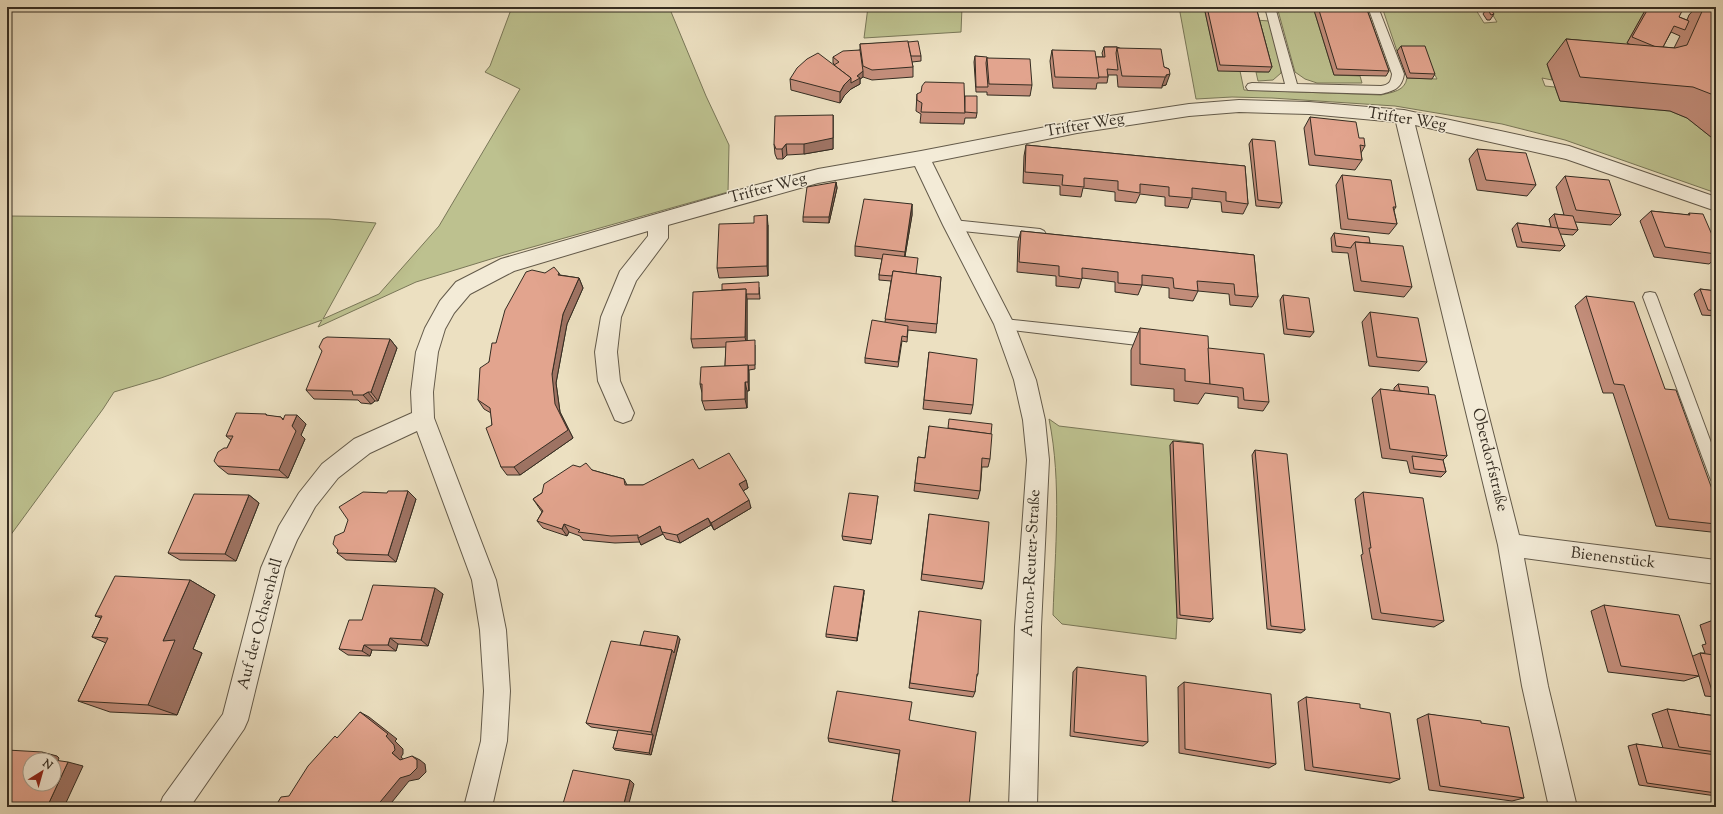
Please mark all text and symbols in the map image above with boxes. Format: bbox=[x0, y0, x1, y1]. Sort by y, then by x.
street label: Trifter Weg bbox=[1366, 102, 1448, 138]
street label: Trifter Weg bbox=[1044, 108, 1126, 144]
street label: Trifter Weg bbox=[727, 168, 810, 210]
street label: Oberdorfstraße bbox=[1465, 406, 1513, 514]
street label: Anton-Reuter-Straße bbox=[1017, 489, 1047, 637]
street label: Bienenstück bbox=[1569, 542, 1657, 576]
street label: Auf der Ochsenhell bbox=[232, 555, 290, 692]
north arrow bbox=[22, 752, 62, 792]
text: N bbox=[38, 755, 56, 774]

